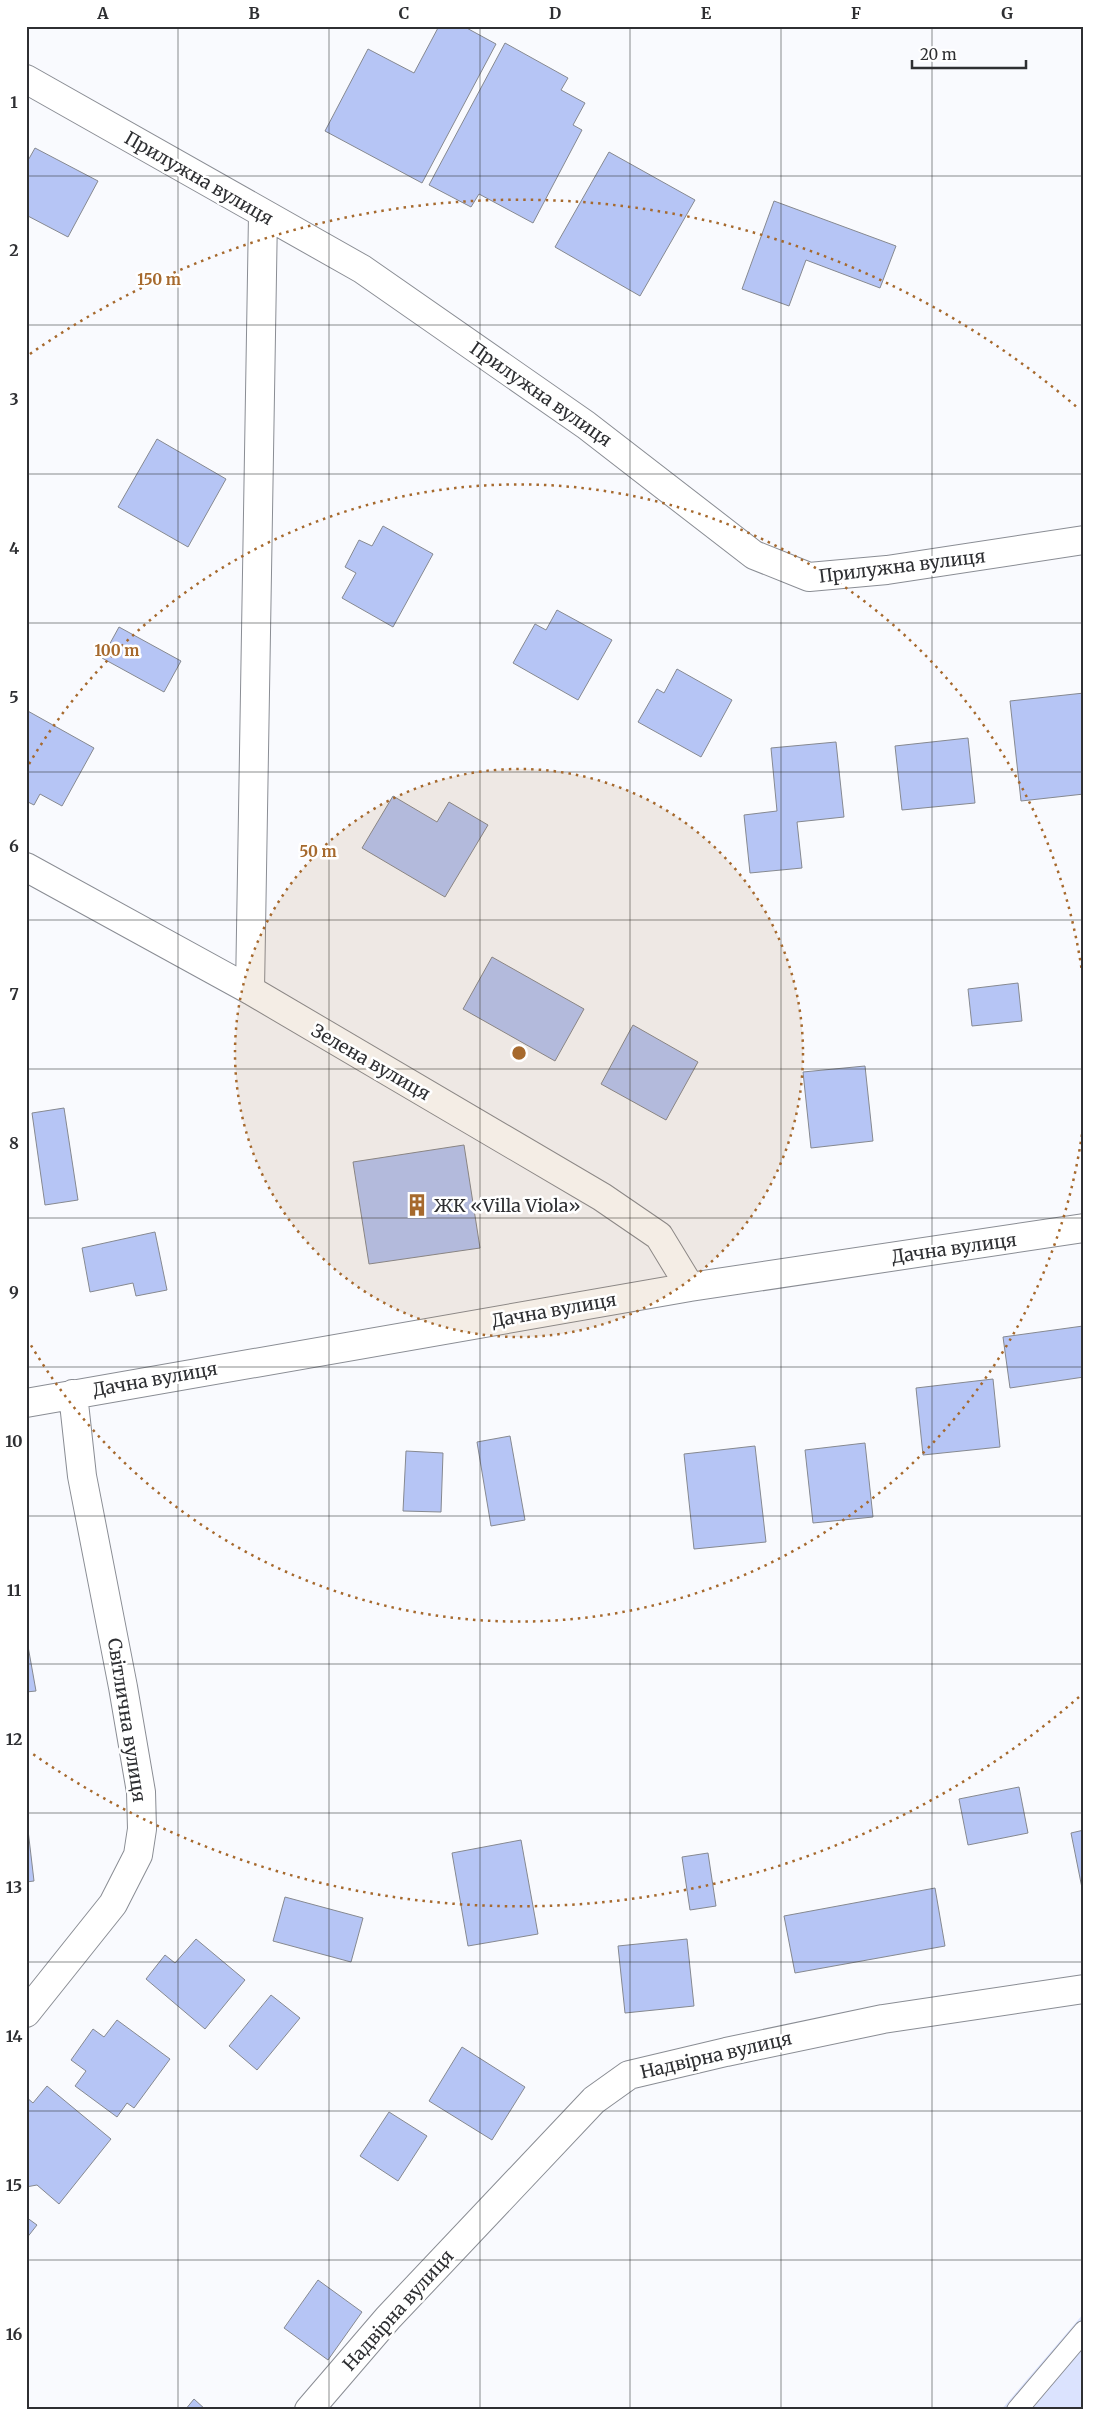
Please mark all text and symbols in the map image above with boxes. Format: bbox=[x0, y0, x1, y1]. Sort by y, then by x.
text: A bbox=[96, 3, 109, 23]
text: B bbox=[248, 3, 260, 23]
text: C bbox=[399, 3, 409, 23]
text: D bbox=[549, 3, 561, 23]
text: E bbox=[701, 3, 712, 23]
text: F bbox=[851, 3, 861, 23]
text: G bbox=[1001, 3, 1013, 23]
scale bar bbox=[912, 38, 1026, 70]
text: 20 m bbox=[920, 45, 957, 64]
text: 1 bbox=[10, 92, 18, 112]
street label: Прилужна вулиця bbox=[121, 126, 278, 230]
text: 2 bbox=[9, 240, 19, 260]
text: 150 m bbox=[137, 270, 181, 289]
street label: Прилужна вулиця bbox=[466, 336, 617, 452]
text: 3 bbox=[9, 389, 19, 409]
text: 4 bbox=[9, 538, 19, 558]
street label: Прилужна вулиця bbox=[817, 544, 987, 588]
text: 100 m bbox=[95, 641, 139, 660]
text: 5 bbox=[9, 687, 19, 707]
text: 6 bbox=[9, 836, 19, 856]
text: 50 m bbox=[299, 842, 337, 861]
text: 7 bbox=[9, 984, 19, 1004]
street label: Зелена вулиця bbox=[308, 1019, 435, 1105]
centre of rings bbox=[510, 1044, 528, 1062]
text: 8 bbox=[9, 1133, 19, 1153]
building icon: ЖК «Villa Viola» bbox=[404, 1192, 430, 1218]
place label: ЖК «Villa Viola» bbox=[434, 1194, 581, 1217]
street label: Дачна вулиця bbox=[890, 1228, 1018, 1268]
text: 9 bbox=[9, 1282, 19, 1302]
street label: Дачна вулиця bbox=[490, 1288, 618, 1332]
street label: Дачна вулиця bbox=[91, 1357, 219, 1401]
text: 10 bbox=[5, 1431, 23, 1451]
text: 11 bbox=[7, 1580, 22, 1600]
street label: Світлична вулиця bbox=[103, 1637, 151, 1804]
text: 12 bbox=[6, 1729, 22, 1749]
text: 13 bbox=[6, 1877, 22, 1897]
text: 14 bbox=[6, 2026, 22, 2046]
street label: Надвірна вулиця bbox=[638, 2026, 794, 2084]
text: 15 bbox=[6, 2175, 22, 2195]
street label: Надвірна вулиця bbox=[338, 2244, 459, 2375]
text: 16 bbox=[6, 2324, 22, 2344]

